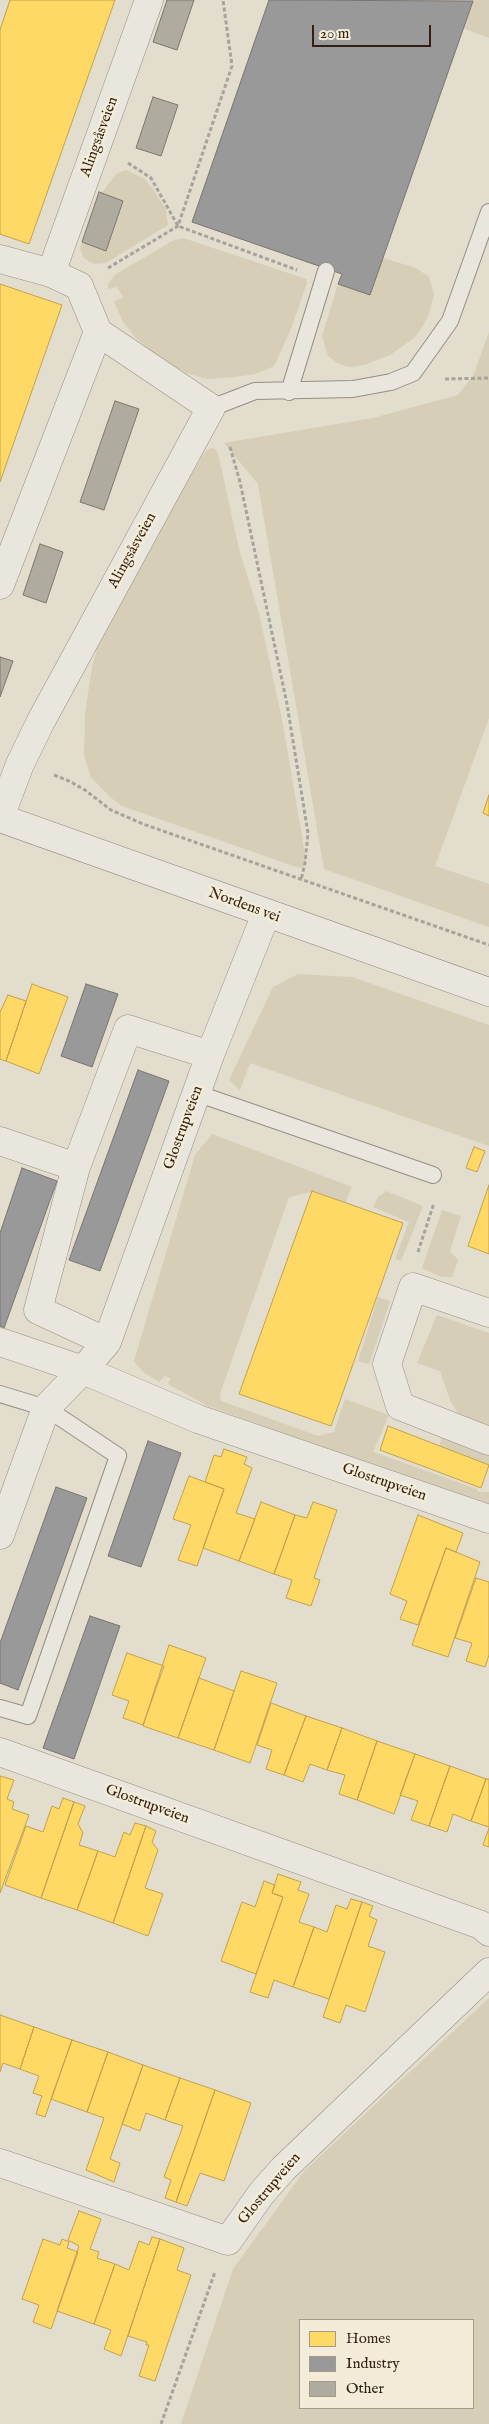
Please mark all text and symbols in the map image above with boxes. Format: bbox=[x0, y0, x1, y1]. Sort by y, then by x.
scale bar bbox=[314, 15, 433, 47]
text: 20 m bbox=[320, 24, 349, 43]
street label: Alingsåsveien bbox=[77, 95, 123, 179]
street label: Alingsåsveien bbox=[105, 510, 161, 592]
street label: Nordens vei bbox=[206, 885, 282, 927]
street label: Glostrupveien bbox=[161, 1084, 207, 1172]
street label: Glostrupveien bbox=[339, 1460, 429, 1506]
street label: Glostrupveien bbox=[103, 1782, 191, 1828]
street label: Glostrupveien bbox=[235, 2150, 305, 2228]
legend bbox=[299, 2319, 474, 2409]
text: Homes bbox=[346, 2329, 390, 2348]
text: Industry bbox=[346, 2354, 400, 2373]
text: Other bbox=[346, 2379, 384, 2398]

